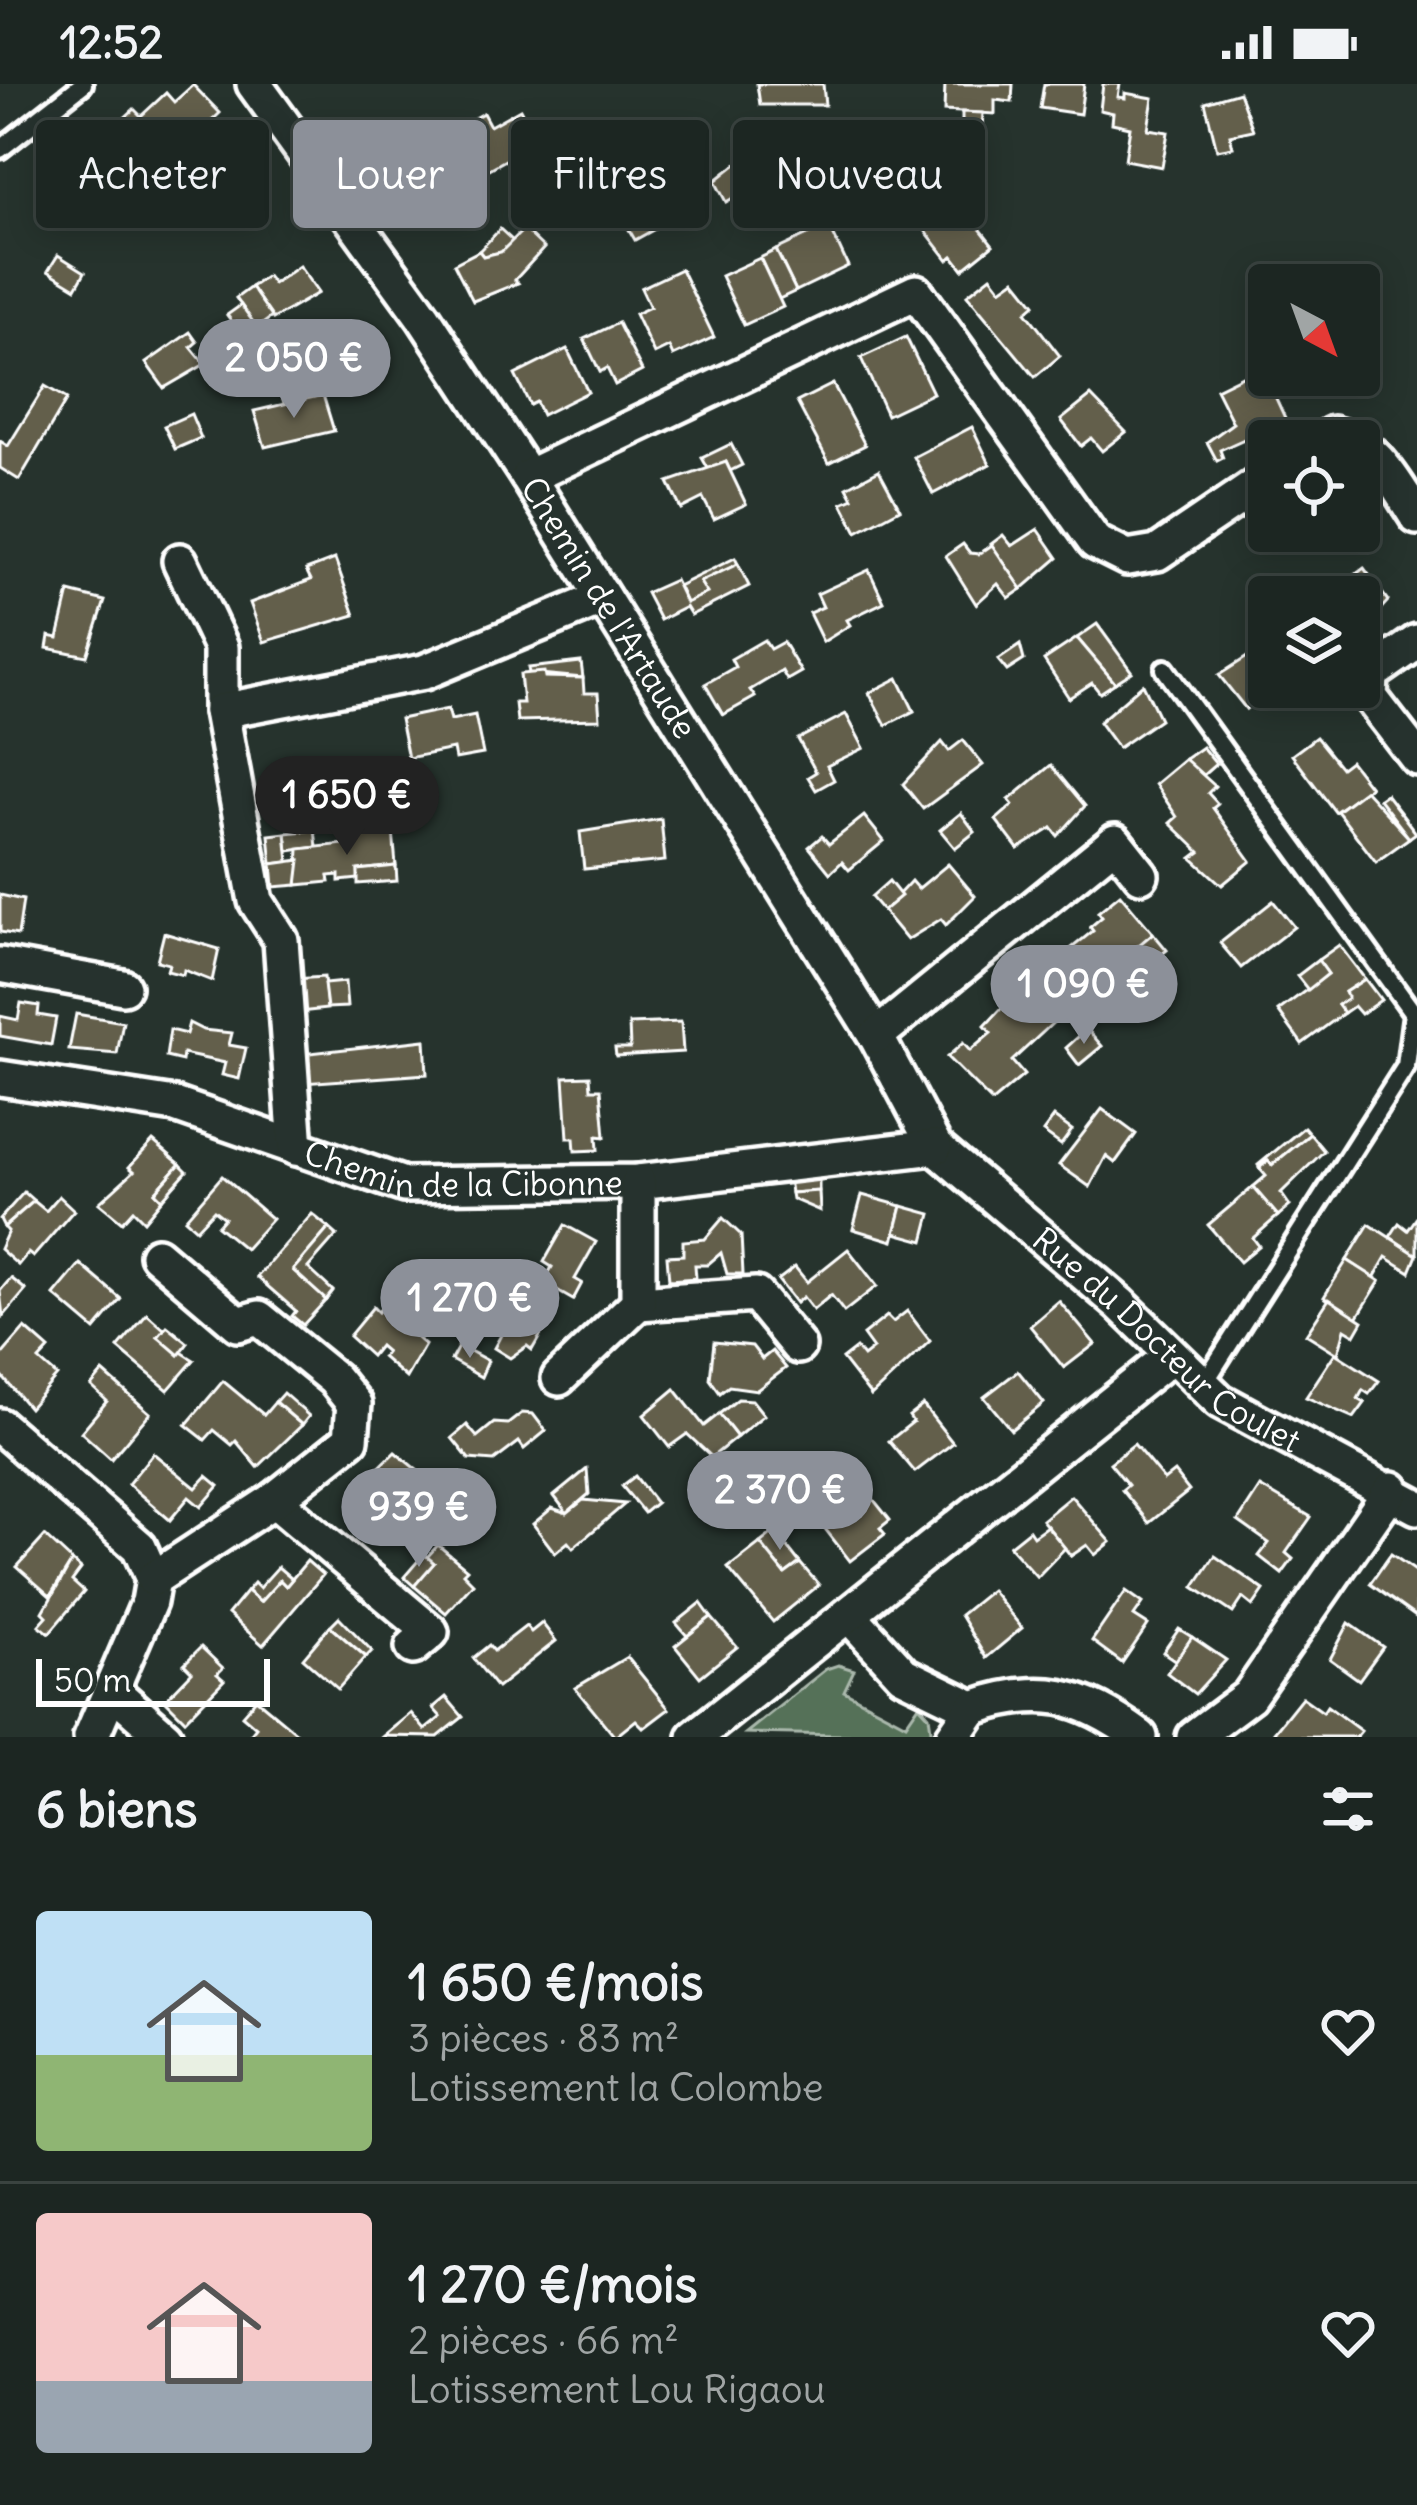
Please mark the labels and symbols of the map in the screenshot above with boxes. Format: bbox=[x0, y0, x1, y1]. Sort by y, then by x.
north arrow bbox=[1248, 264, 1380, 396]
pin: 2 050 € bbox=[183, 319, 405, 421]
street label: Chemin de l'Artaude bbox=[512, 469, 706, 746]
pin: 1 650 € bbox=[236, 756, 458, 858]
pin: 1 090 € bbox=[973, 945, 1195, 1047]
street label: Chemin de la Cibonne bbox=[299, 1131, 623, 1206]
street label: Rue du Docteur Coulet bbox=[1024, 1218, 1308, 1461]
pin: 1 270 € bbox=[359, 1259, 581, 1361]
pin: 2 370 € bbox=[669, 1451, 891, 1553]
pin: 939 € bbox=[335, 1468, 503, 1570]
scale bar bbox=[36, 1653, 270, 1706]

